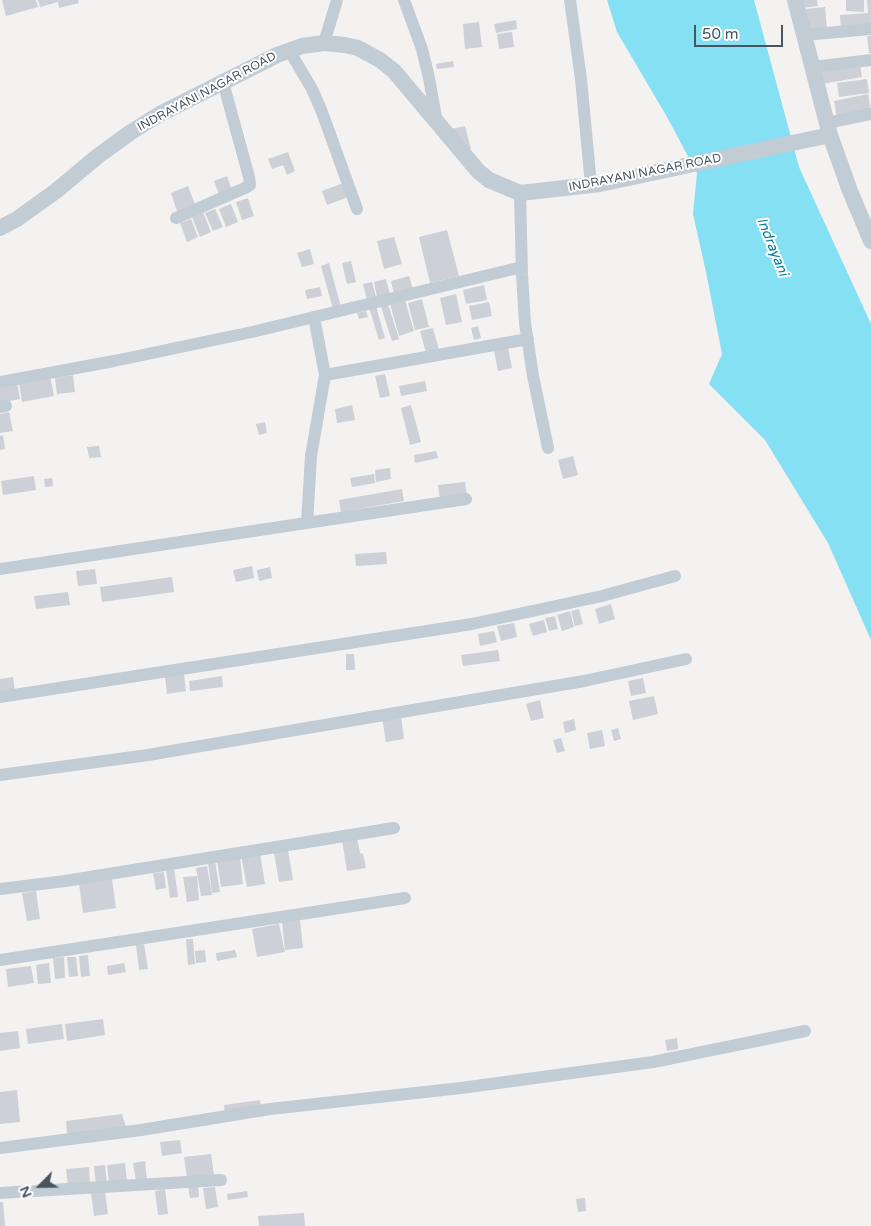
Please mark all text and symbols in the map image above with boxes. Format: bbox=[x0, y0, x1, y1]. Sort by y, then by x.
scale bar bbox=[696, 15, 785, 47]
text: 50 m bbox=[702, 25, 739, 43]
street label: INDRAYANI NAGAR ROAD bbox=[135, 49, 279, 135]
street label: INDRAYANI NAGAR ROAD bbox=[567, 151, 723, 195]
water label: Indrayani bbox=[753, 215, 791, 279]
north arrow bbox=[15, 1161, 65, 1211]
text: N bbox=[16, 1184, 36, 1201]

